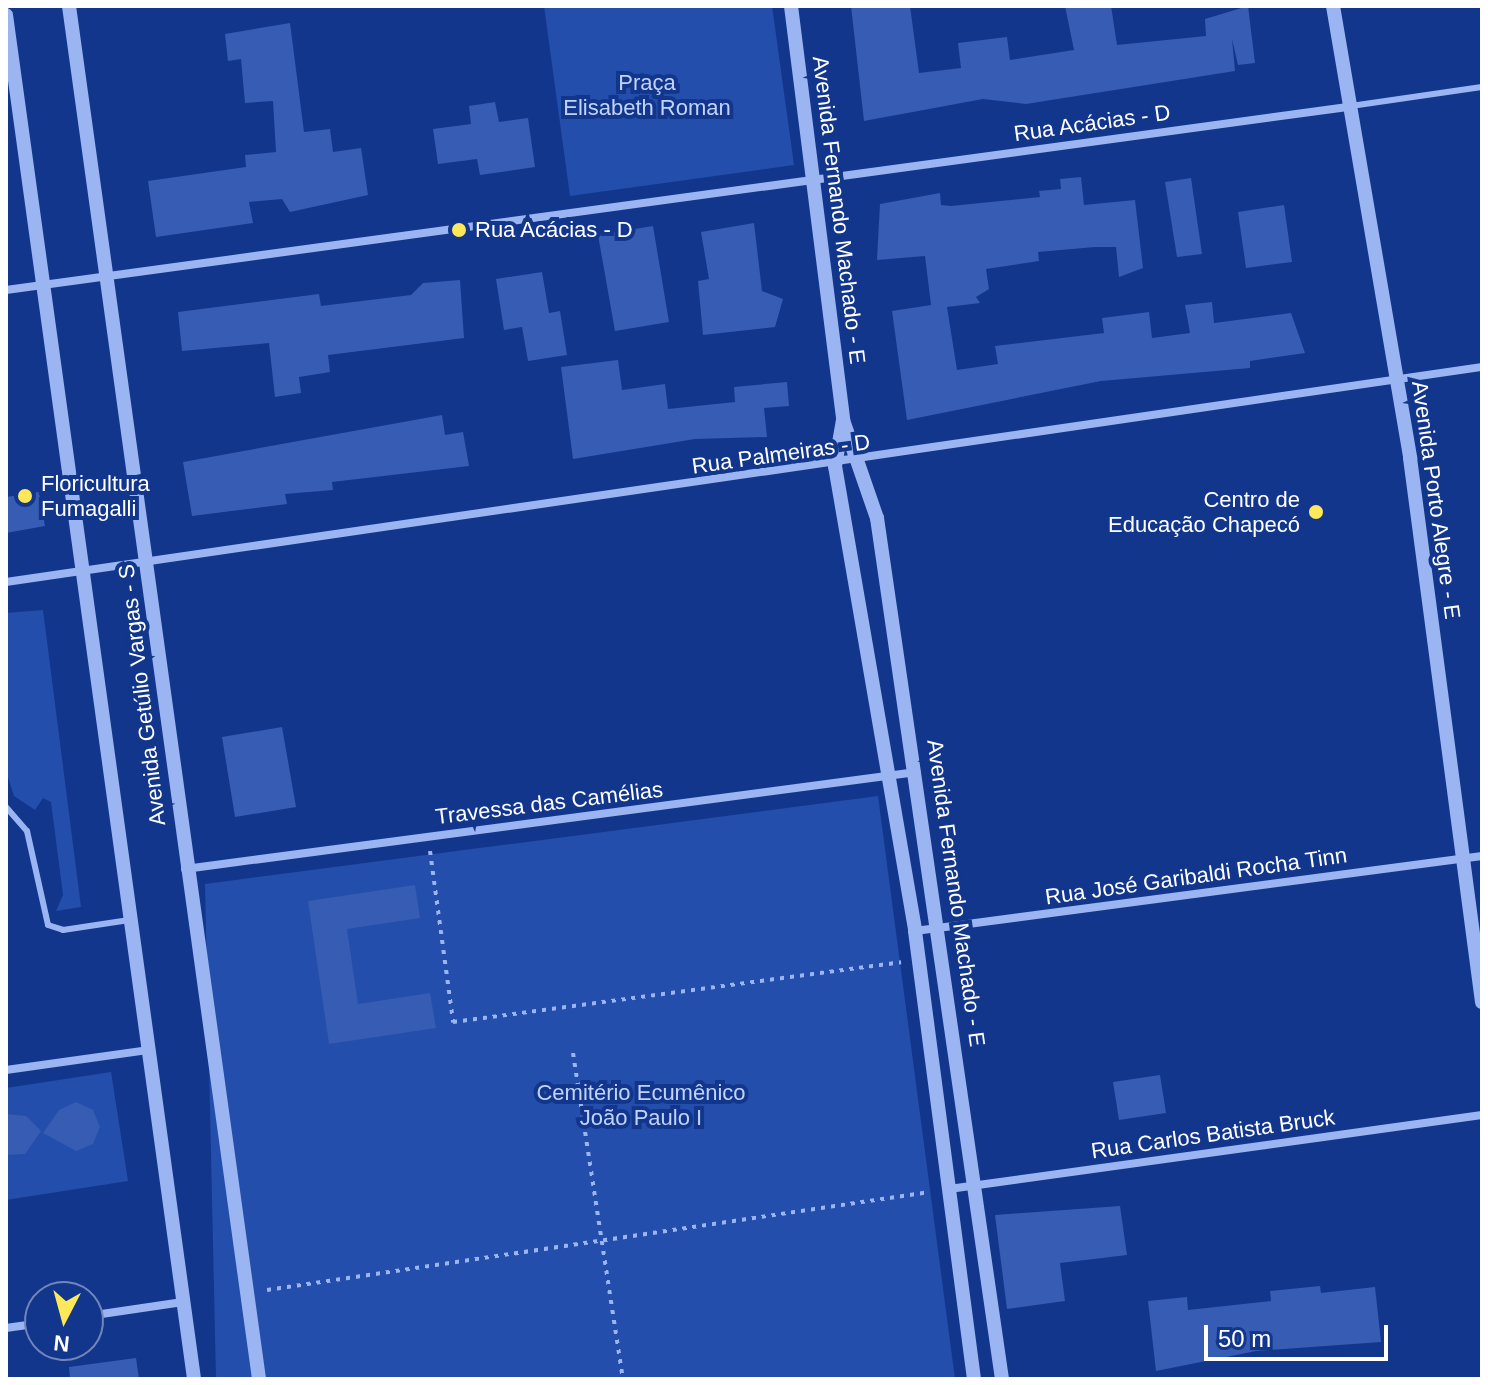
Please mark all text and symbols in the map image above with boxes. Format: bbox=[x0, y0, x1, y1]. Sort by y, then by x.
street label: Avenida Fernando Machado - E bbox=[807, 54, 871, 366]
park label: Praça Elisabeth Roman bbox=[563, 69, 731, 120]
street label: Rua Acácias - D bbox=[1011, 99, 1173, 147]
place label: Rua Acácias - D bbox=[475, 217, 634, 243]
marker: Rua Acácias - D bbox=[450, 221, 468, 239]
street label: Avenida Porto Alegre - E bbox=[1406, 378, 1466, 622]
street label: Rua Palmeiras - D bbox=[690, 428, 872, 480]
place label: Floricultura Fumagalli bbox=[41, 470, 150, 522]
place label: Centro de Educação Chapecó bbox=[1108, 486, 1300, 538]
marker: Floricultura Fumagalli bbox=[16, 487, 34, 505]
marker: Centro de Educação Chapecó bbox=[1307, 503, 1325, 521]
street label: Avenida Getúlio Vargas - S bbox=[113, 563, 171, 827]
street label: Avenida Fernando Machado - E bbox=[921, 738, 991, 1048]
street label: Travessa das Camélias bbox=[434, 776, 664, 830]
street label: Rua José Garibaldi Rocha Tinn bbox=[1043, 842, 1349, 910]
park label: Cemitério Ecumênico João Paulo I bbox=[536, 1079, 746, 1130]
street label: Rua Carlos Batista Bruck bbox=[1089, 1104, 1337, 1164]
north arrow bbox=[24, 1281, 104, 1361]
scale bar bbox=[1208, 1309, 1392, 1359]
text: 50 m bbox=[1218, 1325, 1271, 1352]
text: N bbox=[52, 1330, 71, 1357]

